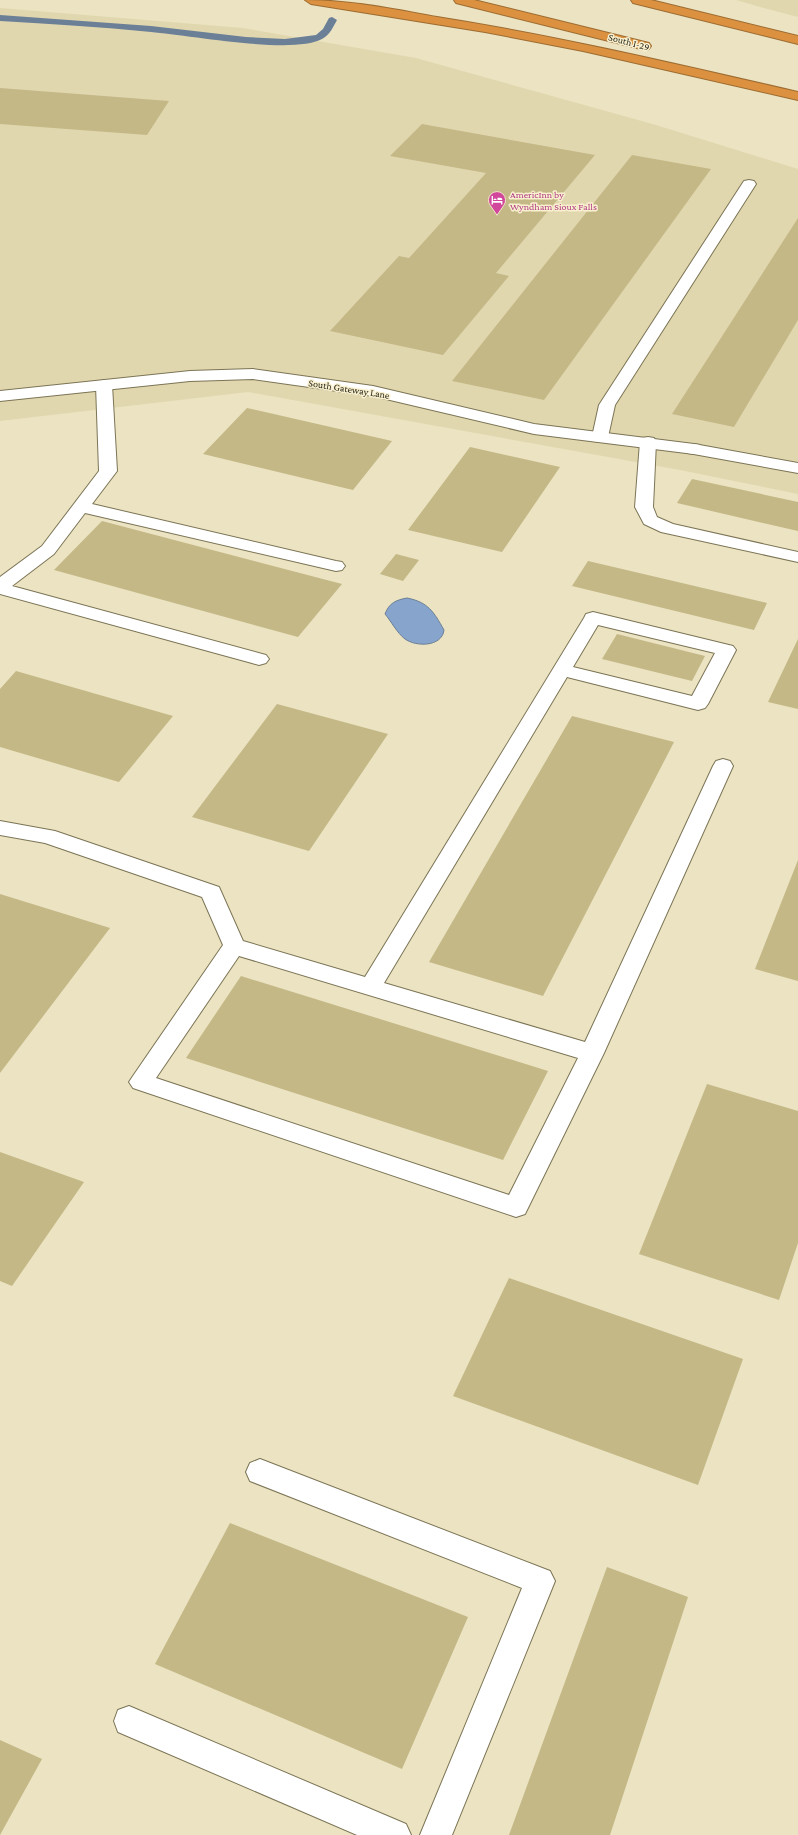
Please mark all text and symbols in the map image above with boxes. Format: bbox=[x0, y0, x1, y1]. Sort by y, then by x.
street label: South I-29 bbox=[607, 31, 651, 53]
place label: AmericInn by Wyndham Sioux Falls bbox=[510, 189, 597, 212]
hotel icon: AmericInn by Wyndham Sioux Falls bbox=[487, 190, 507, 215]
street label: South Gateway Lane bbox=[308, 377, 391, 401]

